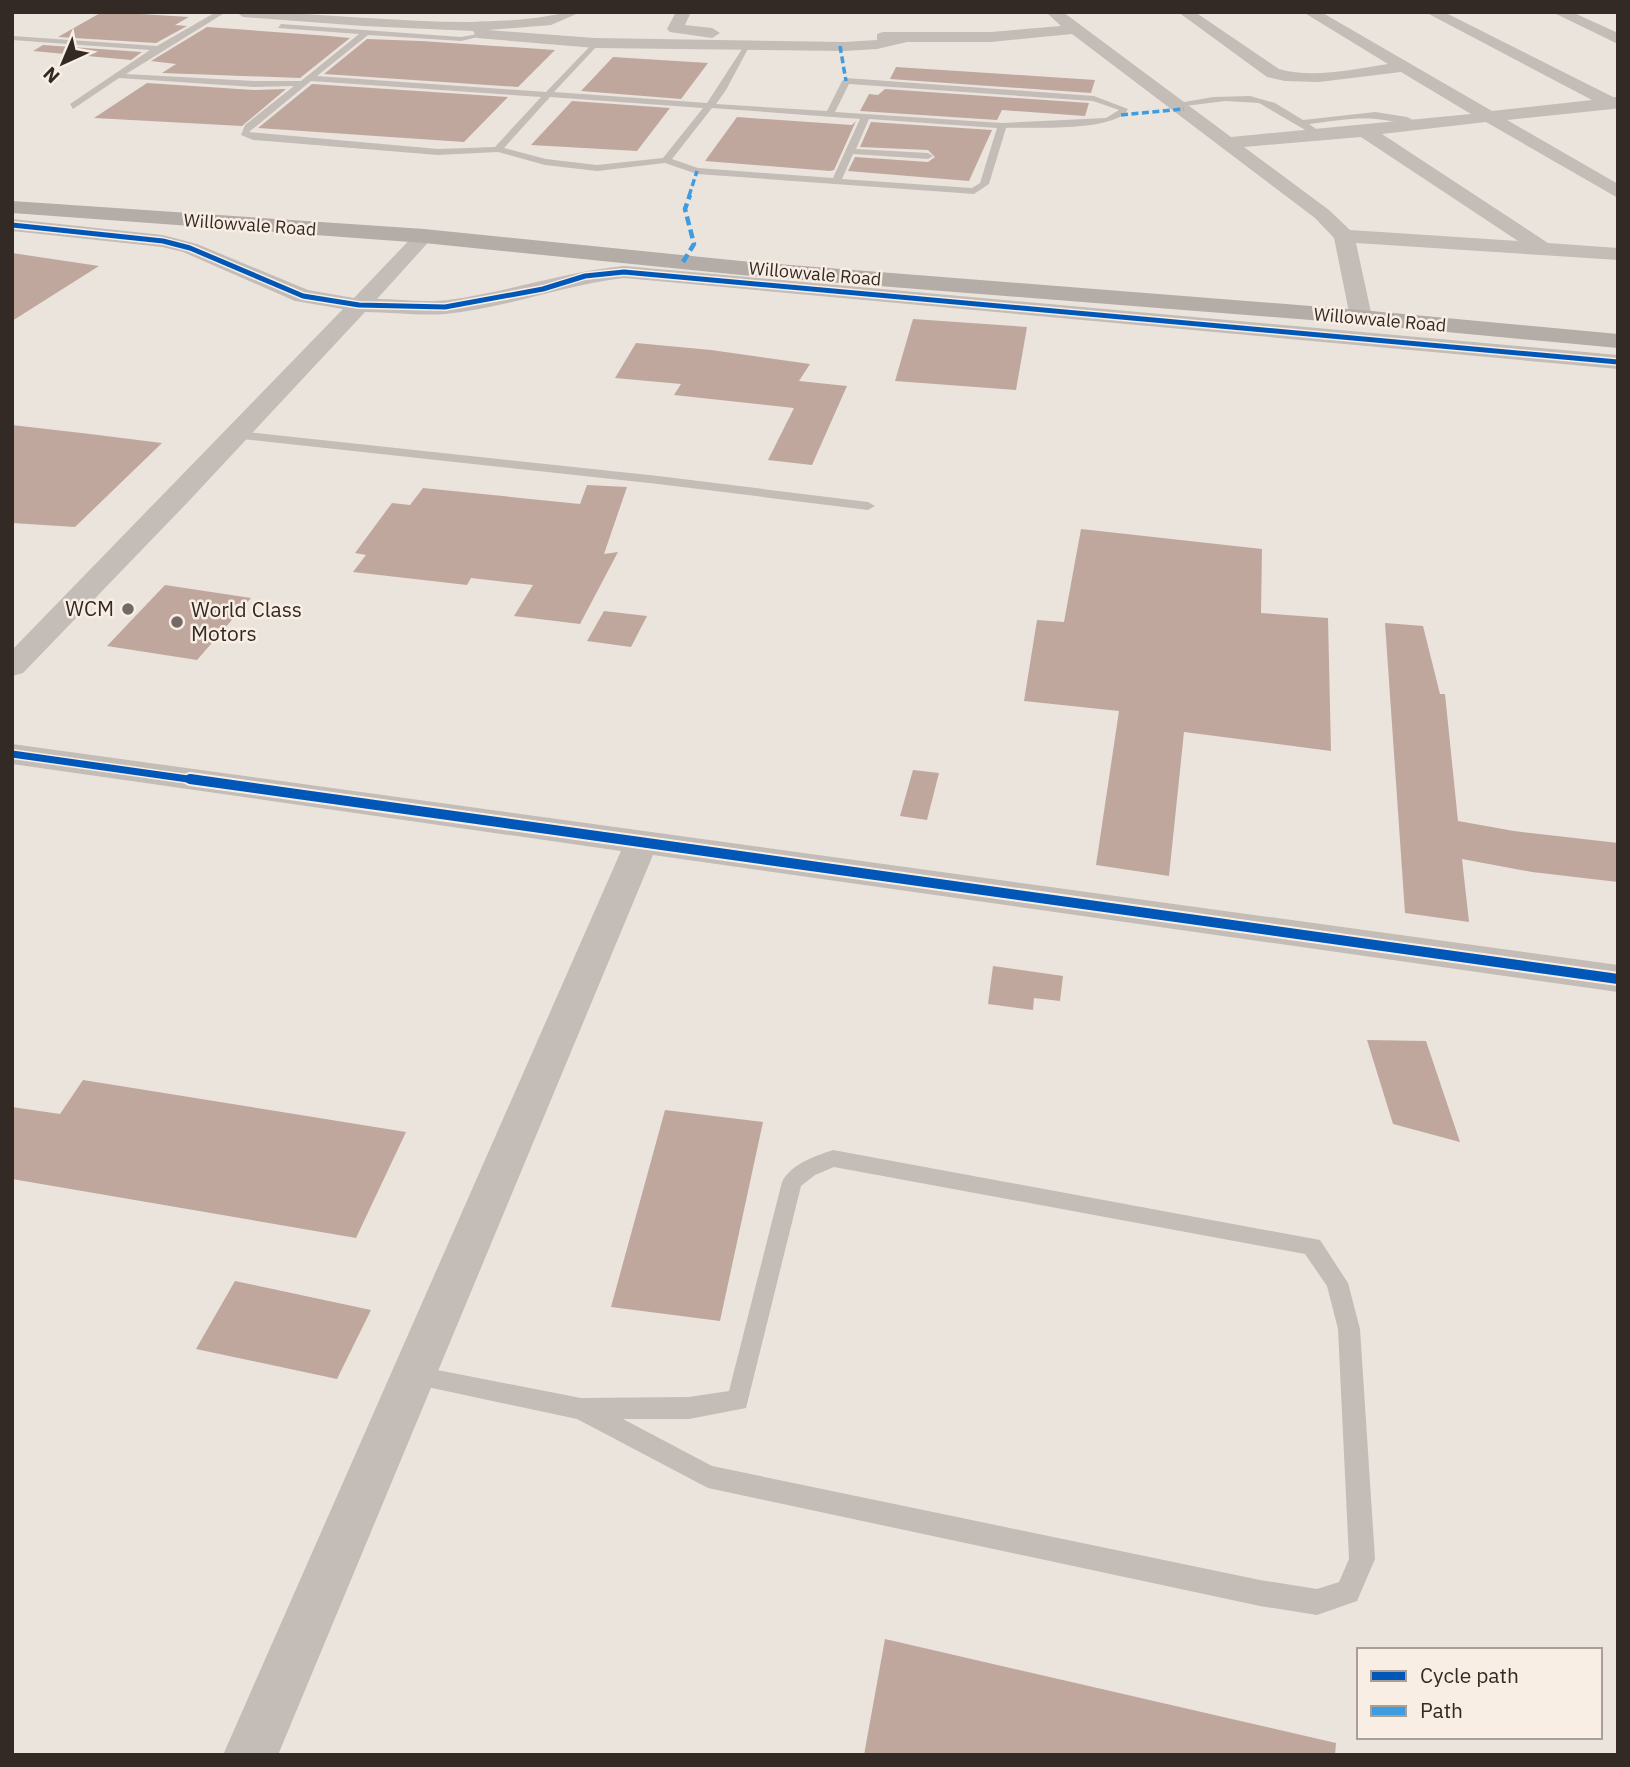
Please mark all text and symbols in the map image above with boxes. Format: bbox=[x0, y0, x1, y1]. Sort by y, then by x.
north arrow bbox=[28, 28, 98, 98]
text: N bbox=[38, 62, 64, 89]
street label: Willowvale Road bbox=[183, 208, 317, 241]
street label: Willowvale Road bbox=[748, 256, 882, 291]
street label: Willowvale Road bbox=[1313, 302, 1447, 337]
place label: WCM bbox=[65, 594, 114, 622]
place label: World Class Motors bbox=[191, 595, 302, 647]
marker: WCM bbox=[120, 601, 136, 617]
marker: World Class Motors bbox=[169, 614, 185, 630]
legend bbox=[1357, 1648, 1602, 1739]
text: Cycle path bbox=[1420, 1661, 1519, 1689]
text: Path bbox=[1420, 1696, 1463, 1724]

